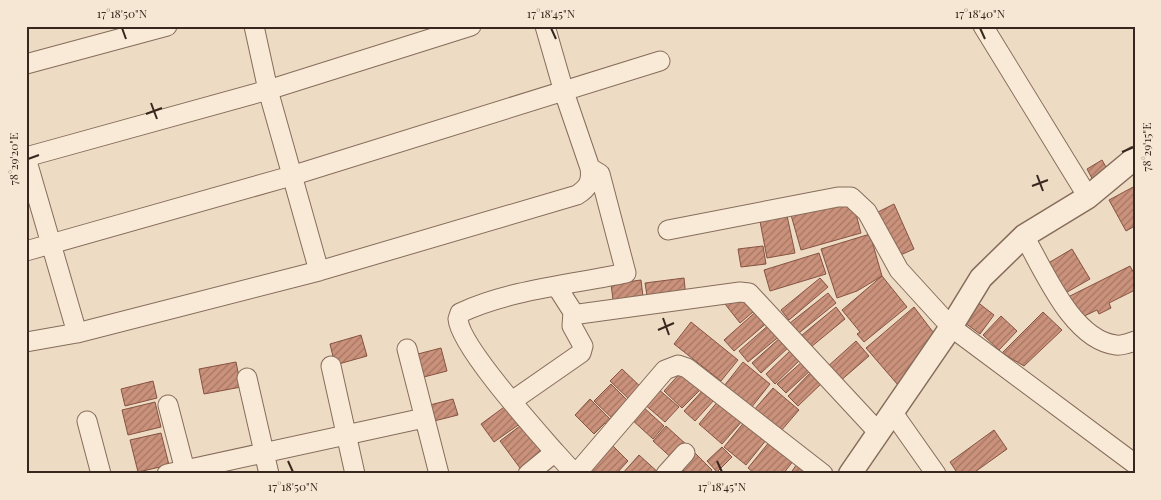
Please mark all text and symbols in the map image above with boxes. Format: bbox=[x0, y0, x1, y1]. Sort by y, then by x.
text: 17°18'50"N bbox=[97, 5, 148, 21]
text: 17°18'45"N bbox=[527, 5, 576, 21]
text: 17°18'40"N bbox=[955, 5, 1006, 21]
text: 78°29'15"E bbox=[1138, 123, 1154, 171]
text: 78°29'20"E bbox=[5, 133, 21, 185]
text: 17°18'50"N bbox=[268, 478, 319, 494]
text: 17°18'45"N bbox=[698, 478, 747, 494]

